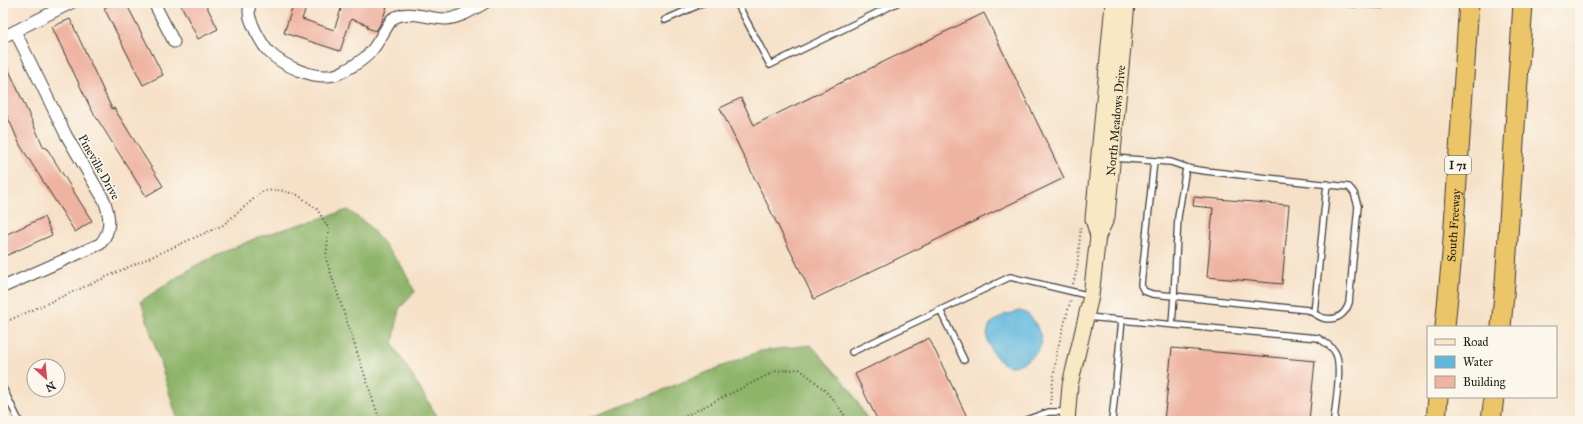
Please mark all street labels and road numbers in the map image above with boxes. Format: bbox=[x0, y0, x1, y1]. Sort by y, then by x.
street label: North Meadows Drive bbox=[1104, 64, 1128, 176]
street label: Pineville Drive bbox=[75, 132, 123, 202]
road number: I 71 bbox=[1445, 156, 1471, 174]
street label: South Freeway bbox=[1444, 188, 1463, 263]

